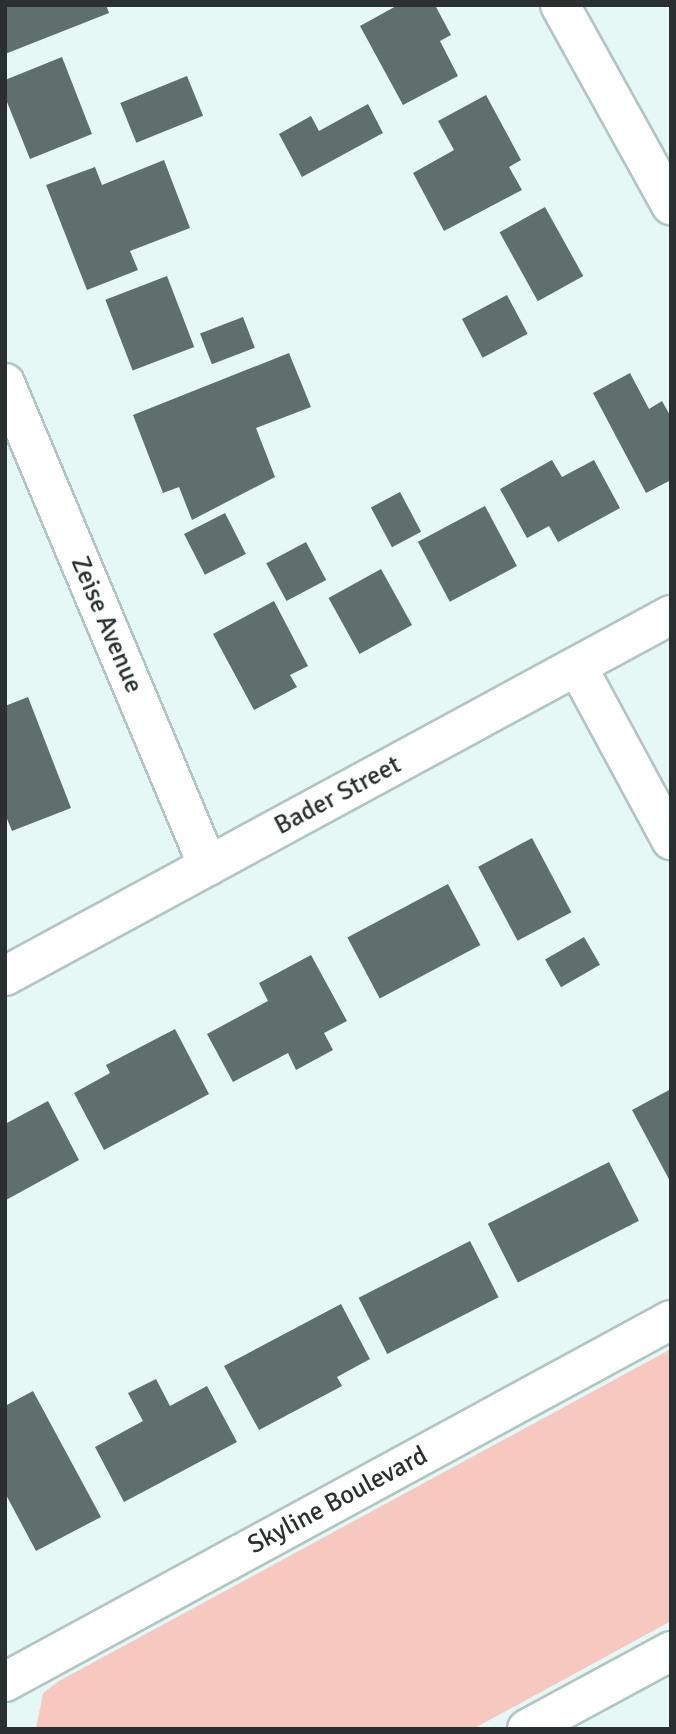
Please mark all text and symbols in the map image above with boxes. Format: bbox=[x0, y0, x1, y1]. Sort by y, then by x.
street label: Zeise Avenue bbox=[63, 552, 149, 698]
street label: Bader Street bbox=[269, 750, 407, 842]
street label: Skyline Boulevard bbox=[243, 1441, 433, 1561]

